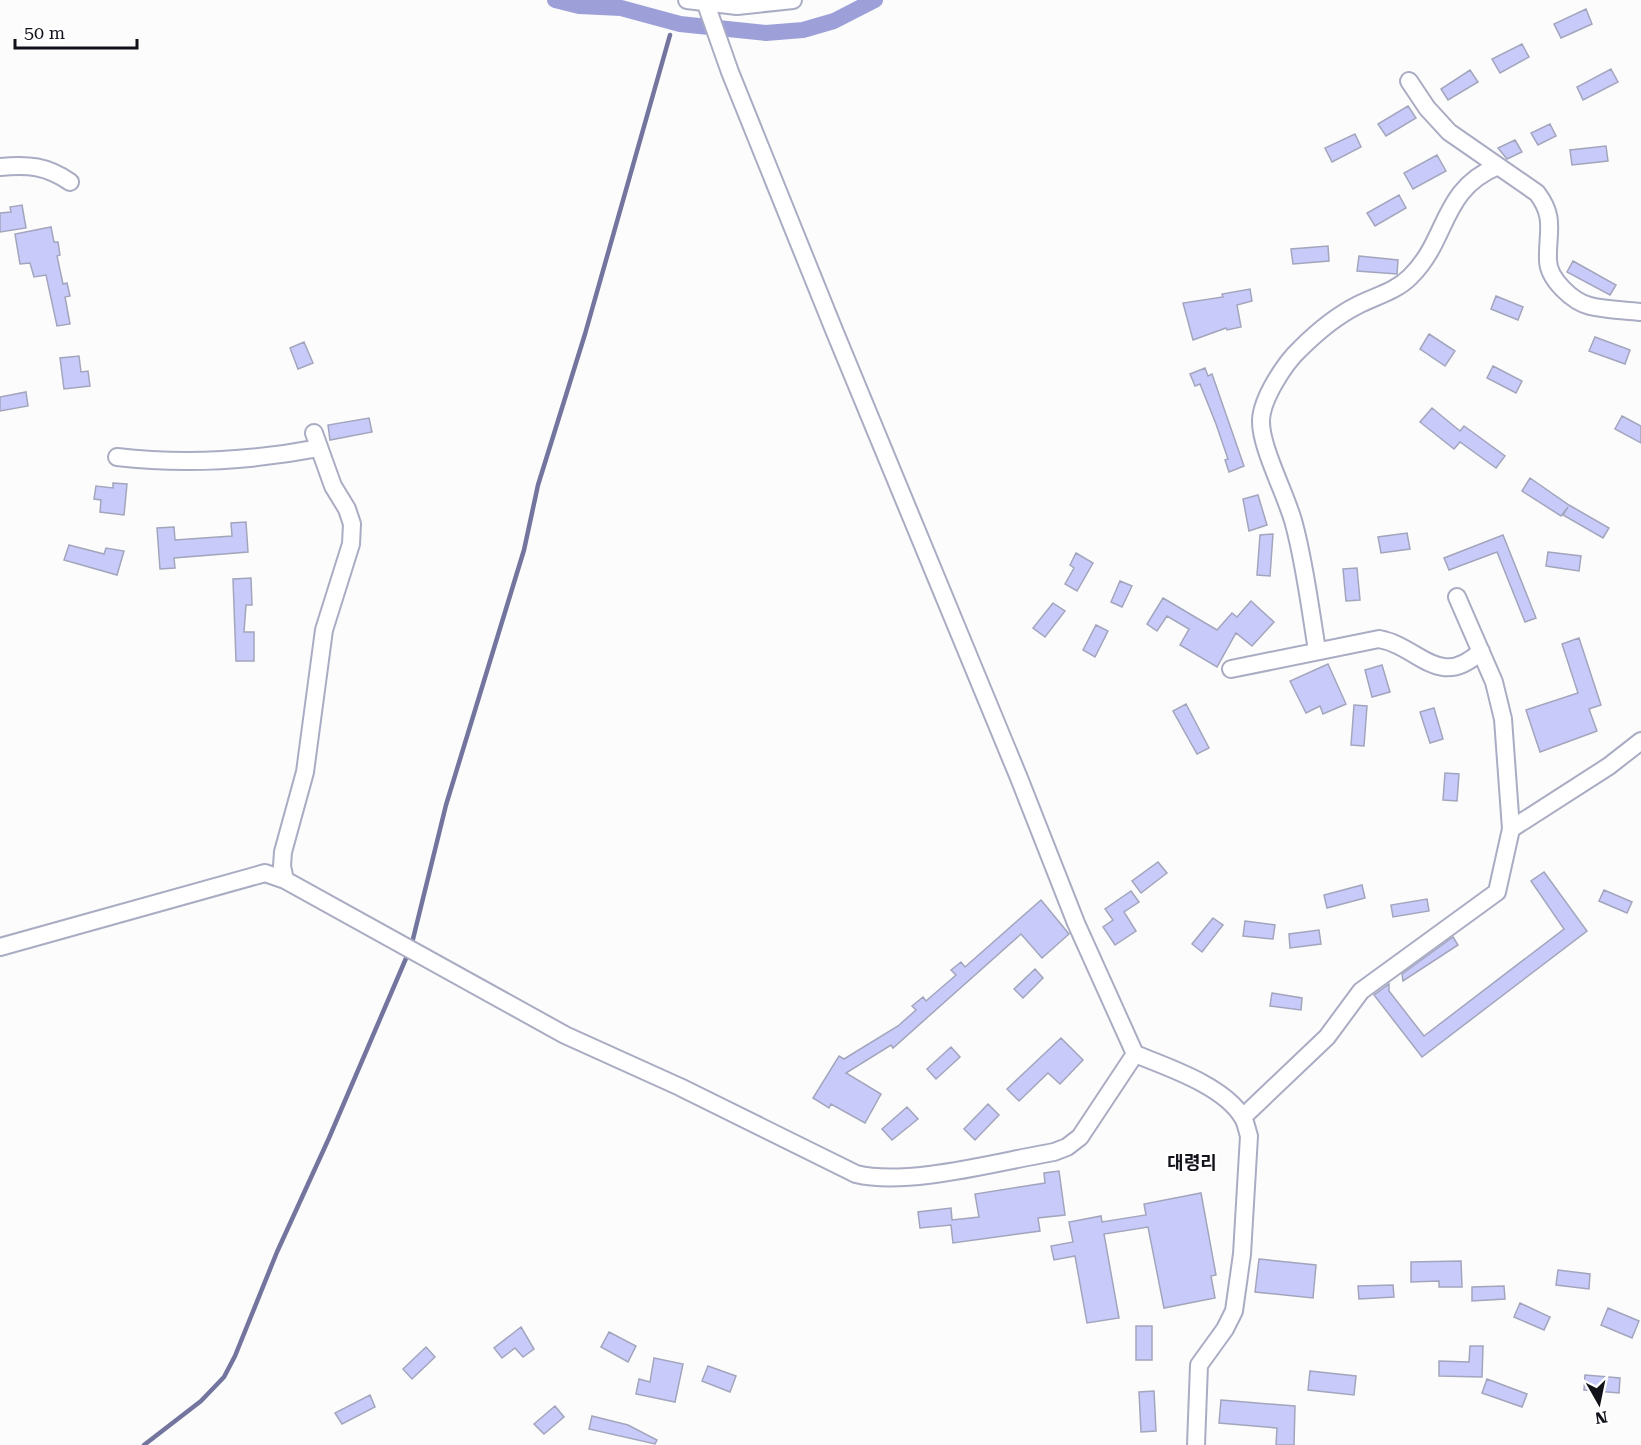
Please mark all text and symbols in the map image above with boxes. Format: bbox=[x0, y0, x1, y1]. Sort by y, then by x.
scale bar bbox=[15, 12, 136, 50]
text: 50 m bbox=[24, 22, 65, 43]
district label: 대령리 bbox=[1167, 1152, 1217, 1173]
north arrow bbox=[1569, 1373, 1629, 1433]
text: N bbox=[1594, 1407, 1609, 1428]

